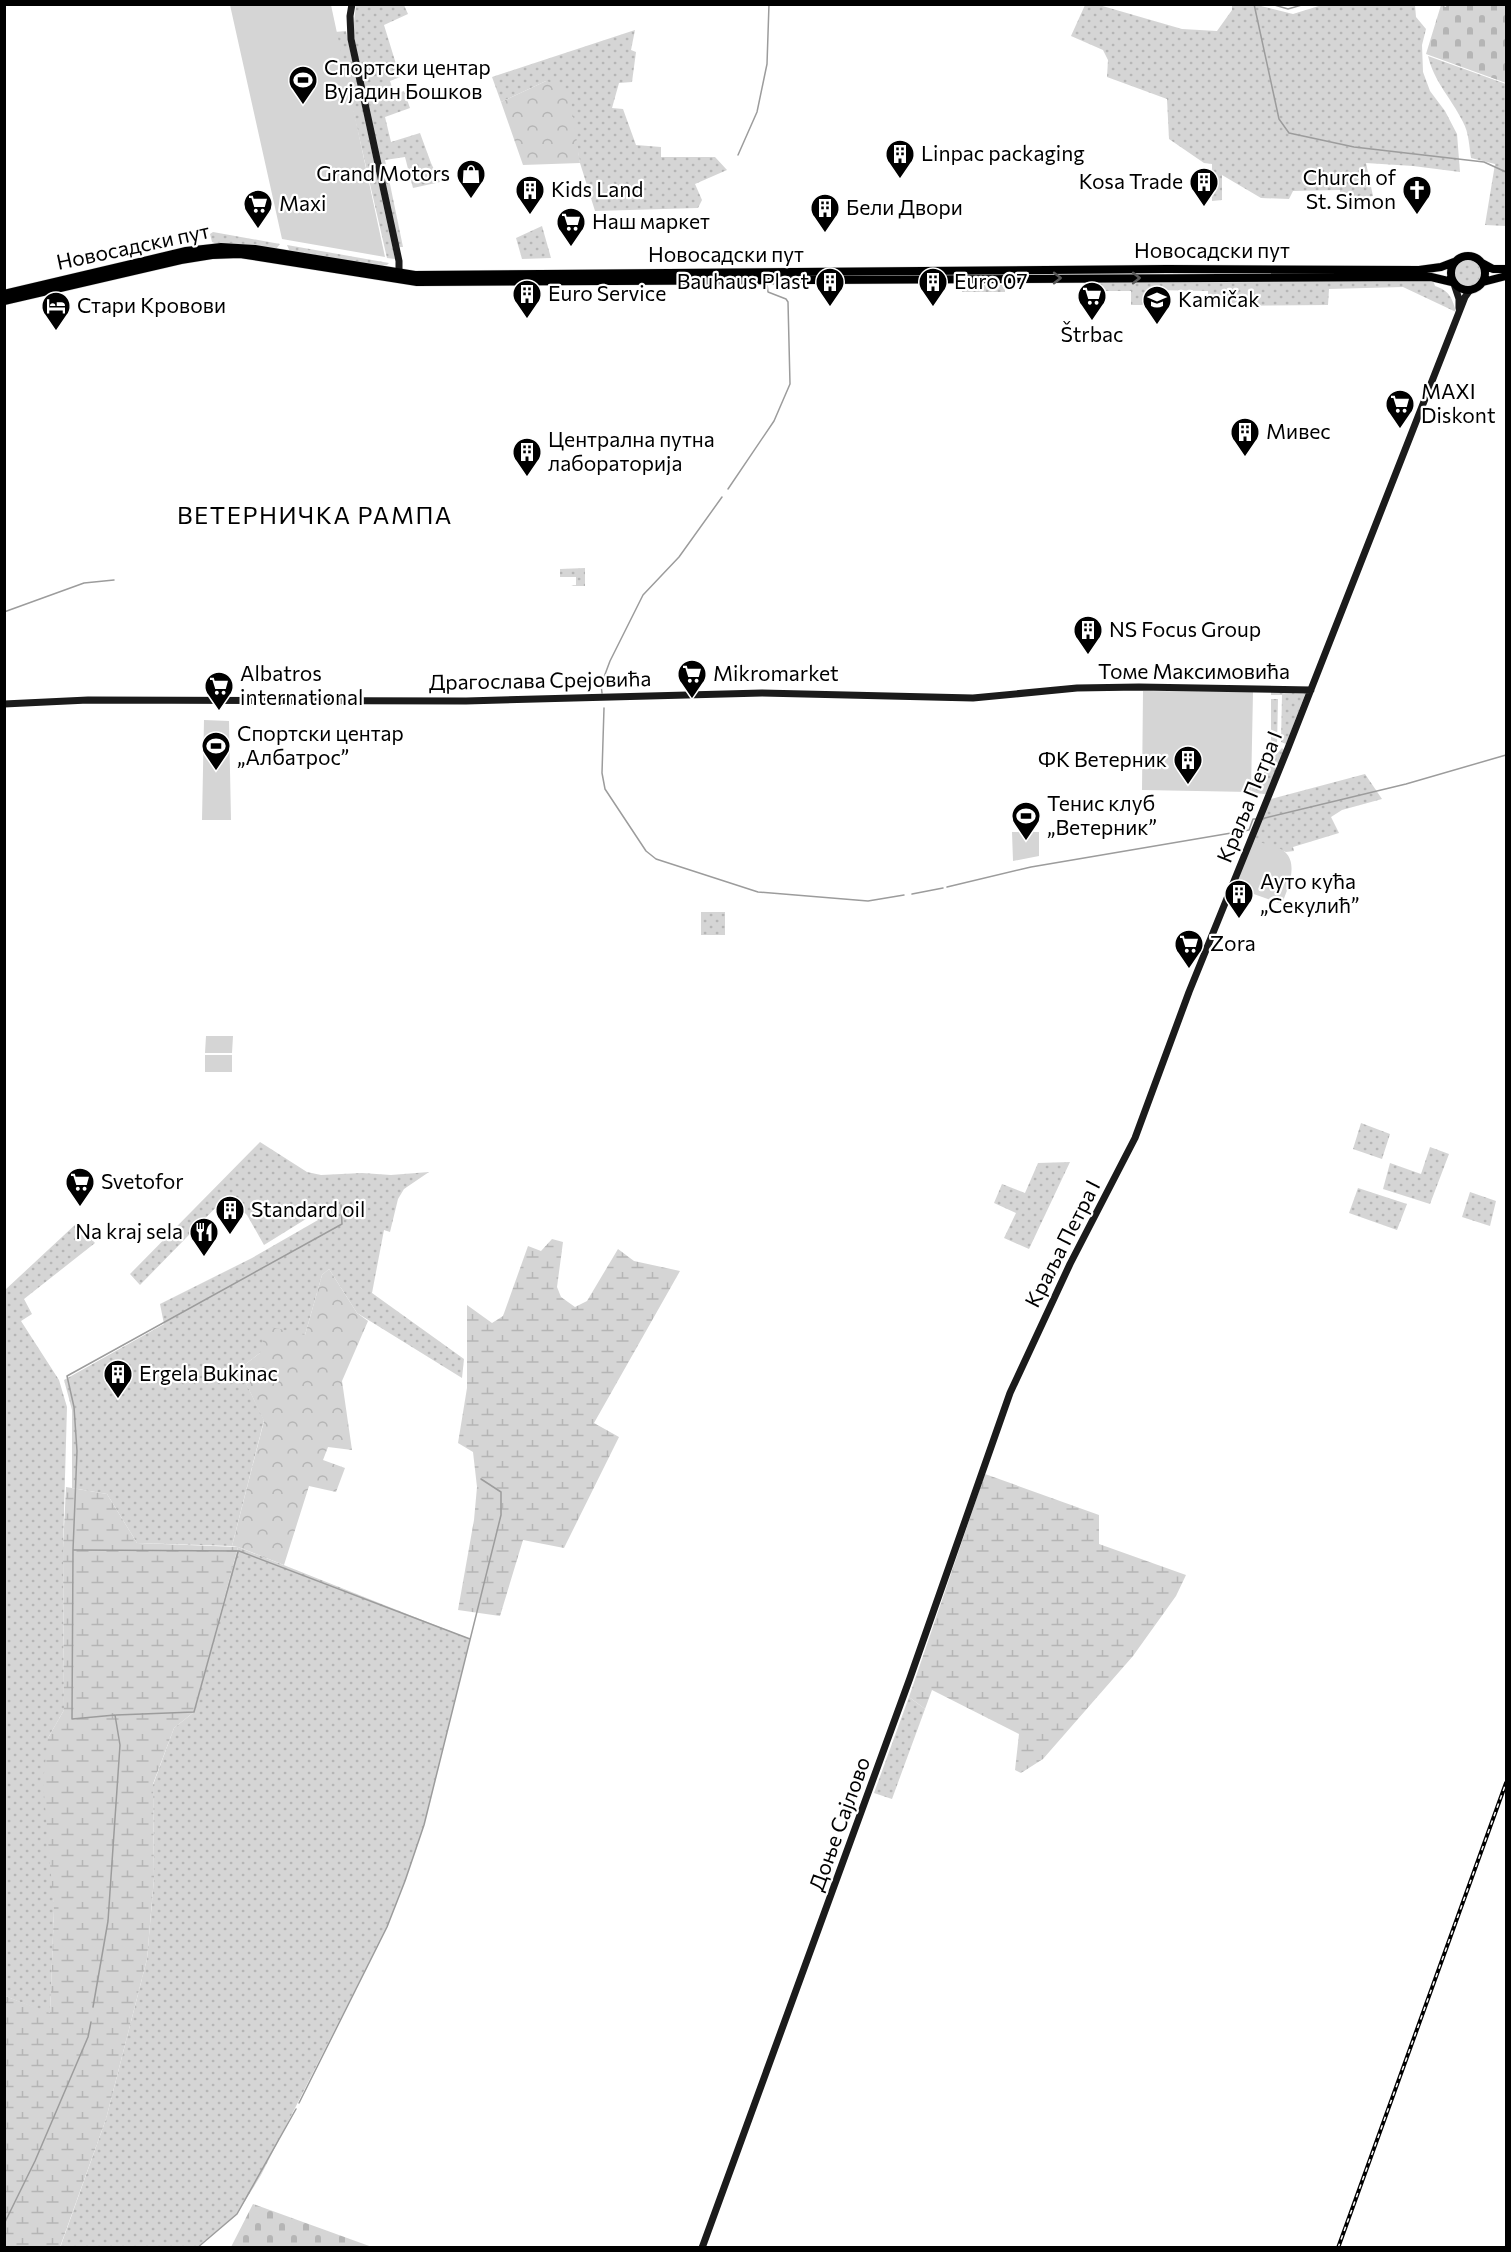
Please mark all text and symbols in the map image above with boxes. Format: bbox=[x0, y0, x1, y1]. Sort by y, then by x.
place label: Спортски центар Вујадин Бошков bbox=[324, 54, 491, 103]
sports icon: Спортски центар Вујадин Бошков bbox=[287, 64, 319, 106]
building icon: Linpac packaging bbox=[884, 138, 916, 180]
place label: Linpac packaging bbox=[921, 140, 1085, 165]
shop icon: Grand Motors bbox=[455, 158, 487, 200]
place label: Grand Motors bbox=[316, 160, 450, 185]
place label: Church of St. Simon bbox=[1303, 164, 1397, 213]
building icon: Kosa Trade bbox=[1188, 166, 1220, 208]
place label: Kosa Trade bbox=[1079, 168, 1183, 193]
building icon: Kids Land bbox=[514, 174, 546, 216]
church icon: Church of St. Simon bbox=[1401, 174, 1433, 216]
place label: Kids Land bbox=[551, 176, 643, 201]
supermarket icon: Maxi bbox=[242, 188, 274, 230]
place label: Maxi bbox=[279, 190, 326, 215]
building icon: Бели Двори bbox=[809, 192, 841, 234]
place label: Бели Двори bbox=[846, 194, 963, 219]
supermarket icon: Наш маркет bbox=[555, 206, 587, 248]
place label: Наш маркет bbox=[592, 208, 710, 233]
street label: Новосадски пут bbox=[54, 217, 212, 274]
street label: Новосадски пут bbox=[1134, 237, 1290, 262]
street label: Новосадски пут bbox=[648, 241, 804, 266]
building icon: Bauhaus Plast bbox=[814, 266, 846, 308]
building icon: Euro 07 bbox=[917, 266, 949, 308]
place label: Bauhaus Plast bbox=[677, 268, 809, 293]
place label: Euro 07 bbox=[954, 268, 1028, 293]
one-way arrow bbox=[1053, 272, 1062, 284]
one-way arrow bbox=[1131, 272, 1140, 284]
building icon: Euro Service bbox=[511, 278, 543, 320]
place label: Euro Service bbox=[548, 280, 666, 305]
supermarket icon: Štrbac bbox=[1076, 280, 1108, 322]
school or university icon: Kamičak bbox=[1141, 284, 1173, 326]
place label: Kamičak bbox=[1178, 286, 1260, 311]
hotel icon: Стари Кровови bbox=[40, 290, 72, 332]
place label: Стари Кровови bbox=[77, 292, 226, 317]
place label: Štrbac bbox=[1061, 321, 1123, 346]
place label: MAXI Diskont bbox=[1421, 378, 1496, 427]
supermarket icon: MAXI Diskont bbox=[1384, 388, 1416, 430]
building icon: Мивес bbox=[1229, 416, 1261, 458]
place label: Мивес bbox=[1266, 418, 1331, 443]
place label: Централна путна лабораторија bbox=[548, 426, 715, 475]
building icon: Централна путна лабораторија bbox=[511, 436, 543, 478]
district label: ВЕТЕРНИЧКА РАМПА bbox=[177, 500, 453, 529]
building icon: NS Focus Group bbox=[1072, 614, 1104, 656]
place label: NS Focus Group bbox=[1109, 616, 1261, 641]
supermarket icon: Mikromarket bbox=[676, 658, 708, 700]
street label: Томе Максимовића bbox=[1098, 658, 1290, 683]
place label: Albatros international bbox=[240, 660, 363, 709]
place label: Mikromarket bbox=[713, 660, 839, 685]
street label: Драгослава Срејовића bbox=[429, 665, 651, 694]
supermarket icon: Albatros international bbox=[203, 670, 235, 712]
place label: Спортски центар „Албатрос” bbox=[237, 720, 404, 769]
street label: Краља Петра I bbox=[1211, 727, 1286, 866]
sports icon: Спортски центар „Албатрос” bbox=[200, 730, 232, 772]
building icon: ФК Ветерник bbox=[1172, 744, 1204, 786]
place label: ФК Ветерник bbox=[1038, 746, 1167, 771]
place label: Тенис клуб „Ветерник” bbox=[1047, 790, 1157, 839]
sports icon: Тенис клуб „Ветерник” bbox=[1010, 800, 1042, 842]
place label: Ауто кућа „Секулић” bbox=[1260, 868, 1360, 917]
building icon: Ауто кућа „Секулић” bbox=[1223, 878, 1255, 920]
supermarket icon: Zora bbox=[1173, 928, 1205, 970]
place label: Zora bbox=[1210, 930, 1256, 955]
supermarket icon: Svetofor bbox=[64, 1166, 96, 1208]
place label: Svetofor bbox=[101, 1168, 184, 1193]
street label: Краља Петра I bbox=[1019, 1175, 1104, 1311]
building icon: Standard oil bbox=[214, 1194, 246, 1236]
place label: Standard oil bbox=[251, 1196, 365, 1221]
restaurant icon: Na kraj sela bbox=[188, 1216, 220, 1258]
place label: Na kraj sela bbox=[75, 1218, 183, 1243]
building icon: Ergela Bukinac bbox=[102, 1358, 134, 1400]
place label: Ergela Bukinac bbox=[139, 1360, 278, 1385]
street label: Доње Сајлово bbox=[803, 1753, 874, 1894]

